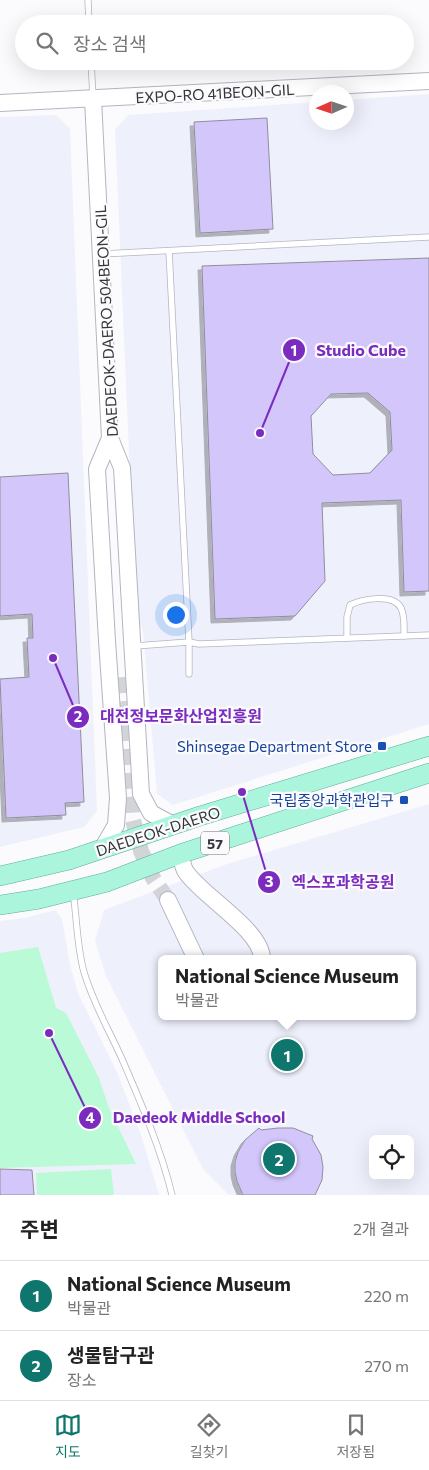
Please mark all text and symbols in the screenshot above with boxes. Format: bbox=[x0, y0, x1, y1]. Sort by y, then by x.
search box bbox=[15, 15, 414, 70]
icon: search bbox=[33, 29, 61, 57]
text: 장소 검색 bbox=[73, 32, 147, 55]
street label: EXPO-RO 41BEON-GIL bbox=[135, 80, 295, 106]
north arrow bbox=[309, 85, 354, 130]
street label: DAEDEOK-DAERO 504BEON-GIL bbox=[91, 204, 121, 437]
callout: Studio Cube bbox=[281, 335, 416, 366]
text: Studio Cube bbox=[316, 340, 406, 359]
text: 1 bbox=[291, 341, 297, 359]
your location bbox=[163, 602, 189, 628]
callout: 대전정보문화산업진흥원 bbox=[65, 701, 272, 732]
text: 대전정보문화산업진흥원 bbox=[100, 706, 262, 725]
text: 2 bbox=[74, 707, 82, 725]
place label: Shinsegae Department Store bbox=[177, 737, 372, 755]
marker: Shinsegae Department Store bbox=[376, 740, 388, 752]
place label: 국립중앙과학관입구 bbox=[270, 791, 394, 809]
marker: 국립중앙과학관입구 bbox=[398, 794, 410, 806]
street label: DAEDEOK-DAERO bbox=[94, 802, 222, 860]
road number: 57 bbox=[201, 831, 229, 854]
callout: 엑스포과학공원 bbox=[256, 867, 404, 898]
text: 3 bbox=[265, 872, 274, 890]
text: 엑스포과학공원 bbox=[291, 872, 395, 891]
popup bbox=[158, 955, 416, 1020]
text: National Science Museum bbox=[175, 964, 399, 987]
text: 박물관 bbox=[175, 990, 219, 1009]
pin: 1 bbox=[271, 1036, 303, 1074]
callout: Daedeok Middle School bbox=[78, 1102, 295, 1133]
text: Daedeok Middle School bbox=[113, 1107, 285, 1126]
text: 4 bbox=[85, 1108, 95, 1126]
map controls bbox=[369, 1135, 414, 1180]
button: locate bbox=[369, 1135, 414, 1180]
pin: 2 bbox=[263, 1140, 295, 1178]
text: 주변 bbox=[20, 1216, 59, 1241]
text: 2개 결과 bbox=[353, 1219, 409, 1238]
text: National Science Museum bbox=[67, 1272, 291, 1295]
text: 1 bbox=[32, 1286, 40, 1305]
text: 220 m bbox=[364, 1286, 409, 1305]
text: 박물관 bbox=[67, 1298, 111, 1317]
text: 생물탐구관 bbox=[67, 1343, 154, 1366]
text: 2 bbox=[31, 1356, 41, 1375]
text: 270 m bbox=[364, 1356, 409, 1375]
text: 장소 bbox=[67, 1370, 96, 1389]
tab: 지도 bbox=[54, 1411, 82, 1461]
tab: 길찾기 bbox=[190, 1411, 229, 1461]
tab: 저장됨 bbox=[336, 1411, 375, 1461]

